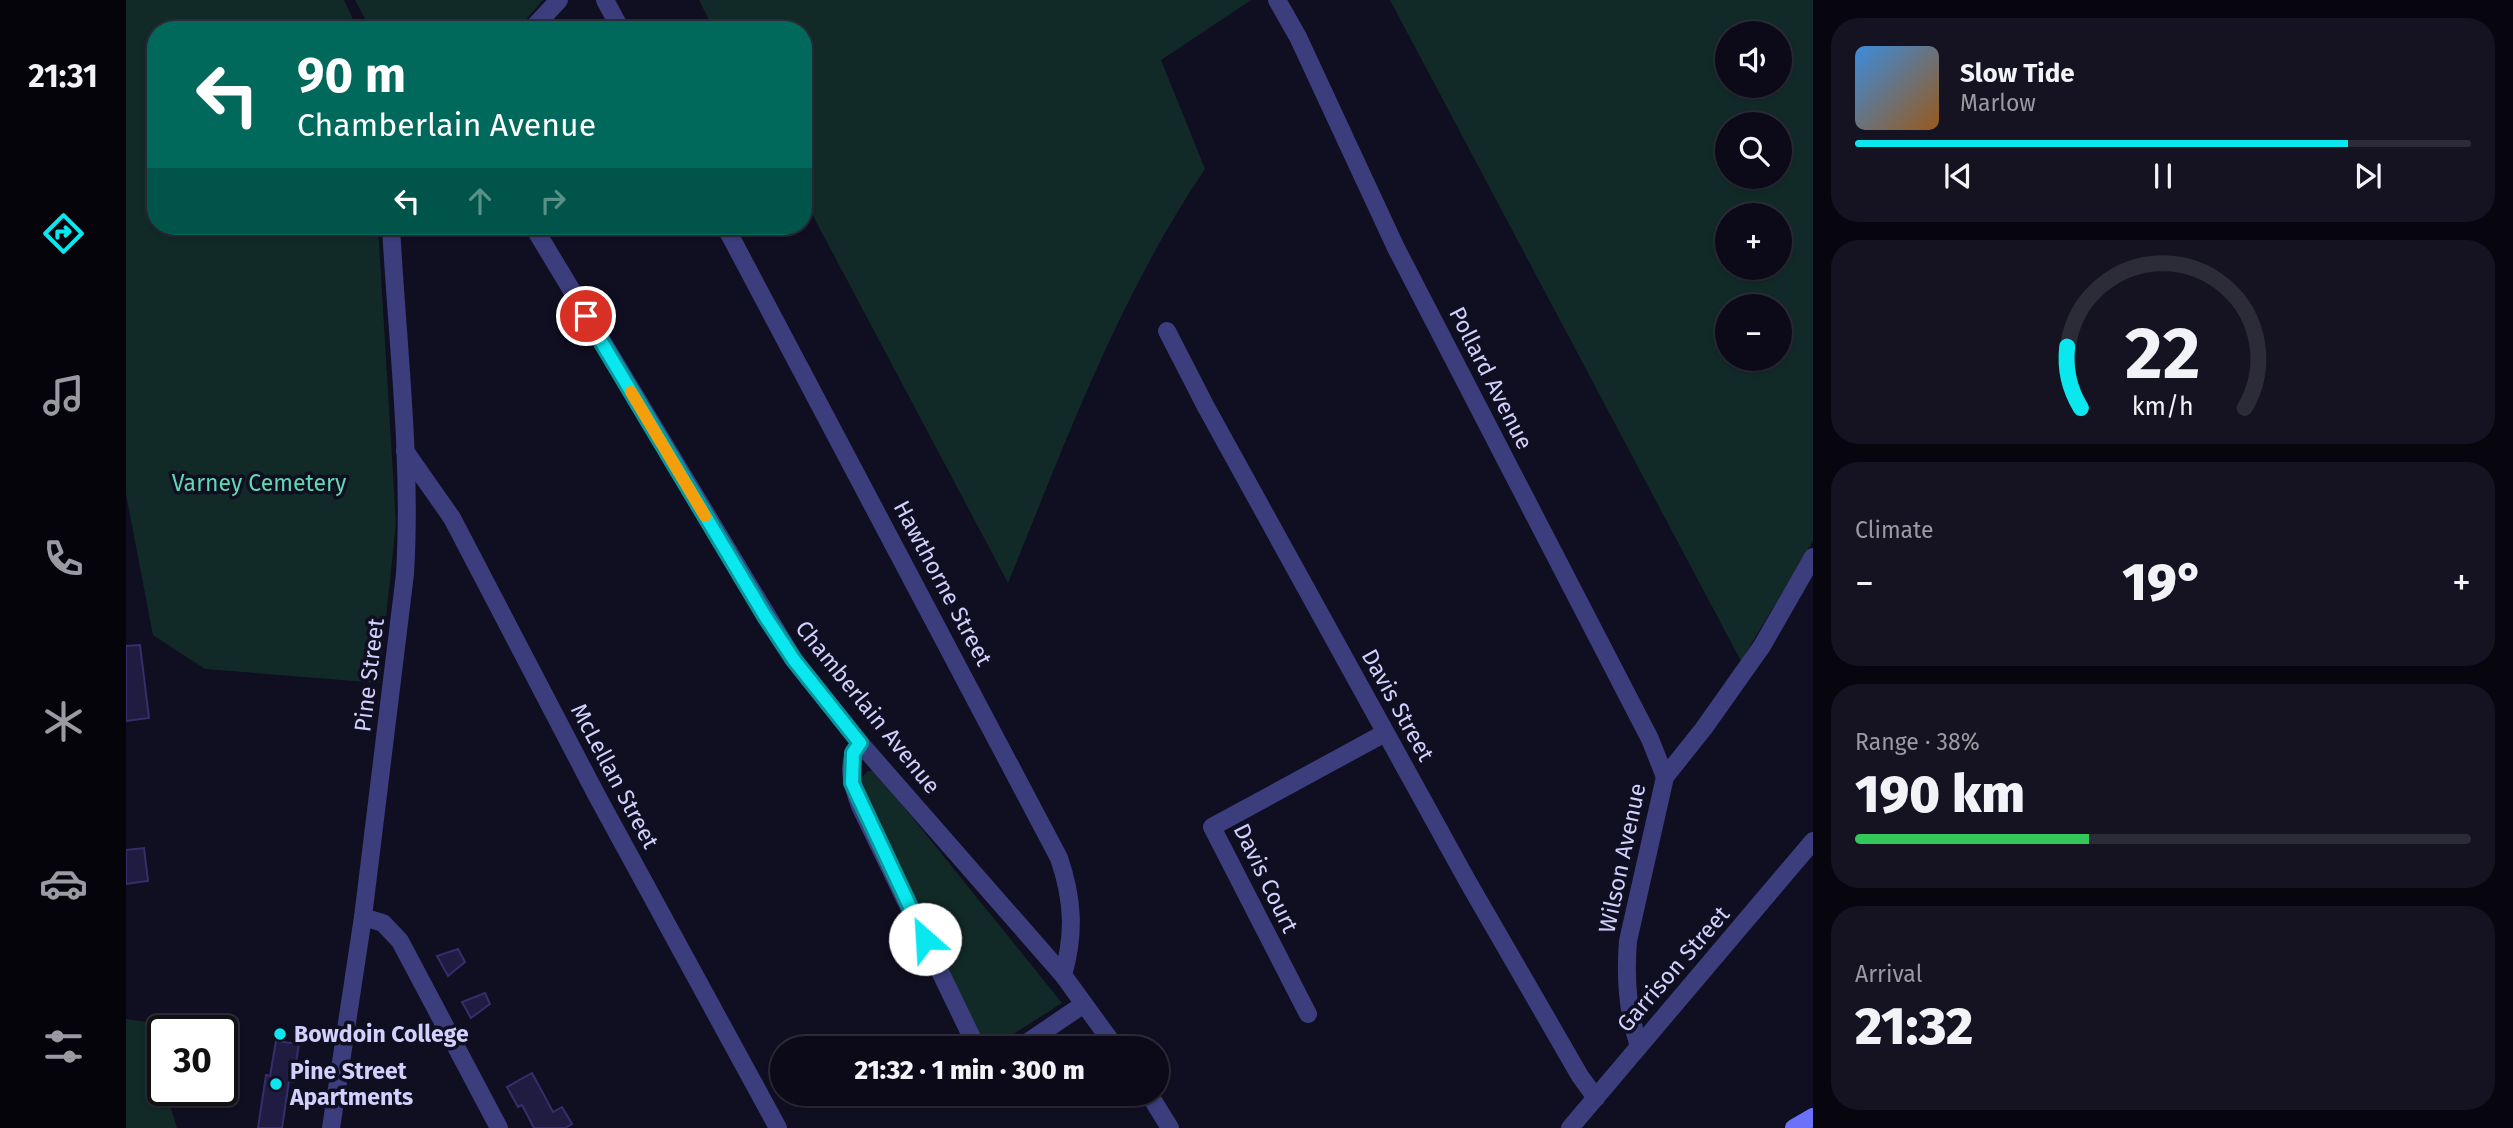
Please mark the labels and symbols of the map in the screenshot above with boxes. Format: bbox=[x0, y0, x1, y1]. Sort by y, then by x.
pin bbox=[556, 286, 616, 346]
street label: Pollard Avenue bbox=[1443, 302, 1539, 454]
park label: Varney Cemetery bbox=[172, 469, 347, 497]
street label: Hawthorne Street bbox=[888, 496, 999, 671]
street label: Chamberlain Avenue bbox=[789, 615, 947, 799]
street label: Pine Street bbox=[348, 616, 390, 733]
street label: Davis Street bbox=[1356, 644, 1441, 767]
street label: McLellan Street bbox=[565, 699, 665, 854]
street label: Wilson Avenue bbox=[1592, 781, 1652, 935]
street label: Davis Court bbox=[1228, 819, 1305, 938]
street label: Garrison Street bbox=[1611, 900, 1736, 1038]
position arrow bbox=[888, 902, 962, 976]
speed limit sign: 30 bbox=[147, 1015, 238, 1106]
place label: Bowdoin College bbox=[294, 1020, 469, 1048]
marker: Bowdoin College bbox=[272, 1026, 288, 1042]
place label: Pine Street Apartments bbox=[289, 1057, 413, 1111]
marker: Pine Street Apartments bbox=[268, 1076, 284, 1092]

